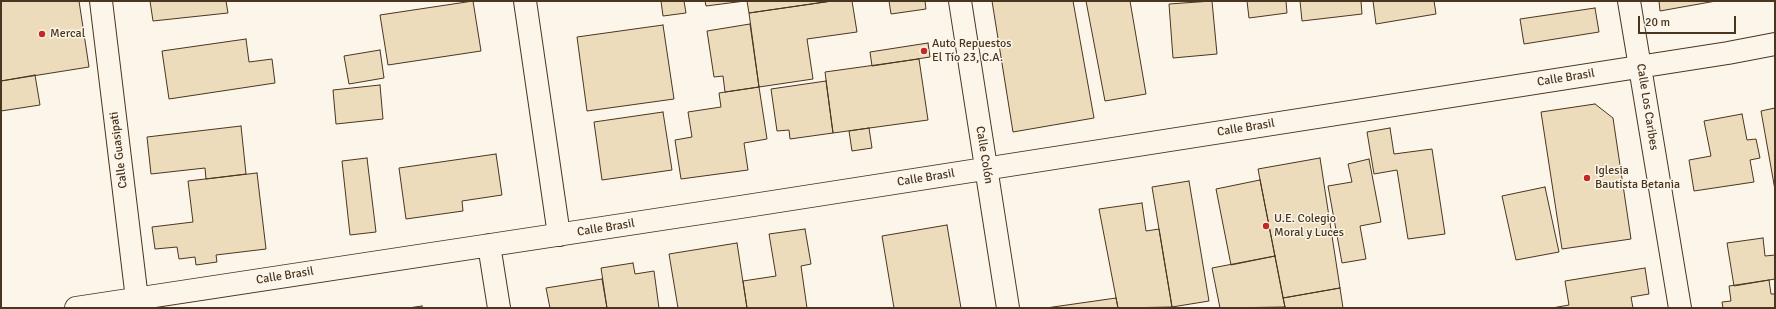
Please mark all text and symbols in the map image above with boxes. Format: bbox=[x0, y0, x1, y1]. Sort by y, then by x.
scale bar bbox=[1640, 8, 1738, 34]
text: 20 m bbox=[1645, 15, 1670, 30]
place label: Mercal bbox=[50, 27, 85, 41]
marker: Mercal bbox=[37, 29, 47, 39]
place label: Auto Repuestos El Tío 23, C.A. bbox=[932, 37, 1012, 65]
marker: Auto Repuestos El Tío 23, C.A. bbox=[919, 46, 929, 56]
street label: Calle Los Caribes bbox=[1633, 63, 1661, 151]
street label: Calle Brasil bbox=[1536, 66, 1596, 90]
street label: Calle Guasipati bbox=[107, 111, 131, 189]
street label: Calle Brasil bbox=[1216, 116, 1276, 140]
street label: Calle Colón bbox=[972, 125, 996, 185]
place label: Iglesia Bautista Betania bbox=[1595, 164, 1680, 192]
street label: Calle Brasil bbox=[896, 166, 956, 190]
marker: Iglesia Bautista Betania bbox=[1582, 173, 1592, 183]
place label: U.E. Colegio Moral y Luces bbox=[1274, 212, 1344, 240]
street label: Calle Brasil bbox=[576, 216, 636, 240]
marker: U.E. Colegio Moral y Luces bbox=[1261, 221, 1271, 231]
street label: Calle Brasil bbox=[255, 264, 315, 288]

